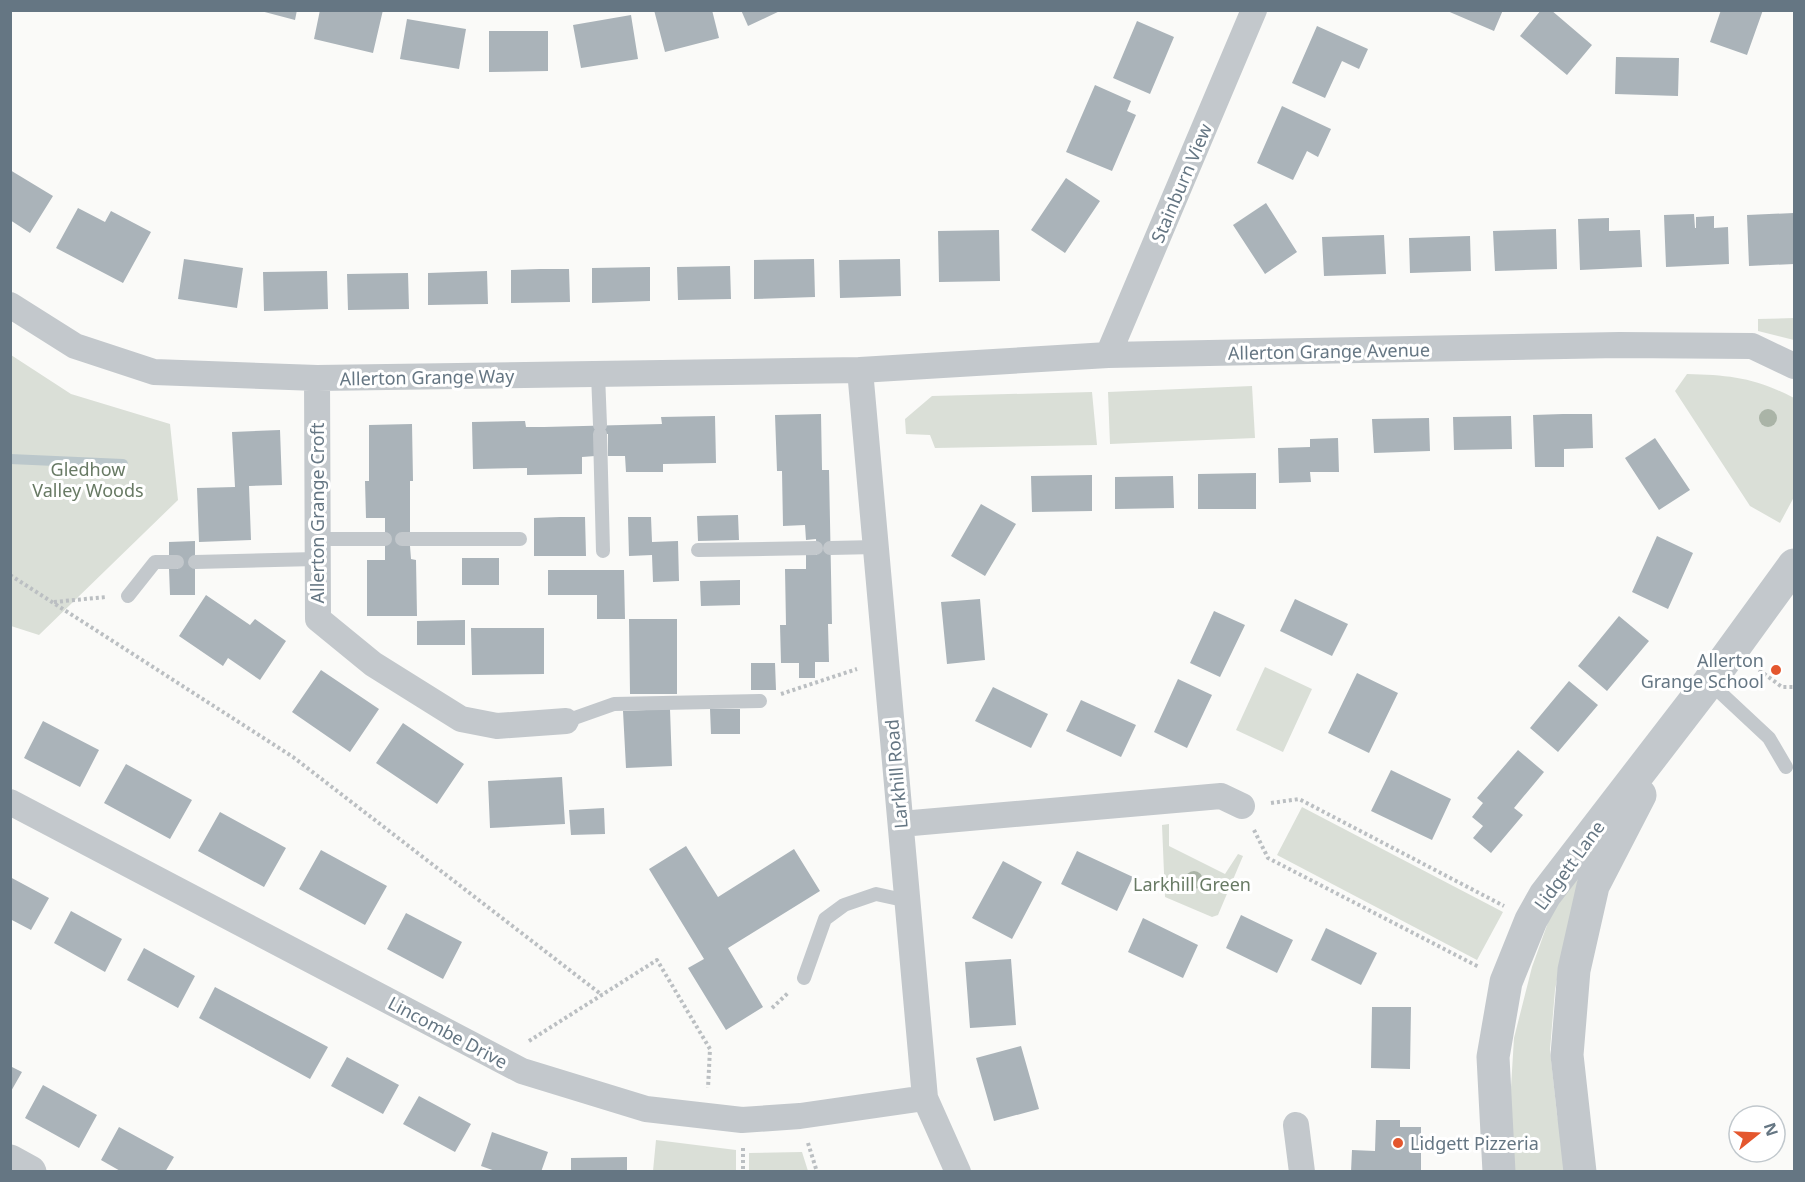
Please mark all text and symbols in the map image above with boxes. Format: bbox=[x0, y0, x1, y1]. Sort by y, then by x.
street label: Stainburn View bbox=[1145, 120, 1217, 246]
street label: Allerton Grange Avenue bbox=[1228, 337, 1430, 365]
street label: Allerton Grange Way bbox=[340, 363, 515, 391]
street label: Allerton Grange Croft bbox=[305, 422, 329, 603]
park label: Gledhow Valley Woods bbox=[32, 457, 144, 502]
place label: Allerton Grange School bbox=[1641, 648, 1764, 693]
marker: Allerton Grange School bbox=[1769, 663, 1783, 677]
street label: Larkhill Road bbox=[879, 718, 913, 830]
street label: Lidgett Lane bbox=[1528, 816, 1610, 914]
park label: Larkhill Green bbox=[1133, 872, 1251, 896]
street label: Lincombe Drive bbox=[384, 990, 512, 1074]
north arrow bbox=[1727, 1104, 1787, 1164]
text: N bbox=[1759, 1120, 1784, 1139]
place label: Lidgett Pizzeria bbox=[1410, 1131, 1539, 1155]
marker: Lidgett Pizzeria bbox=[1391, 1136, 1405, 1150]

